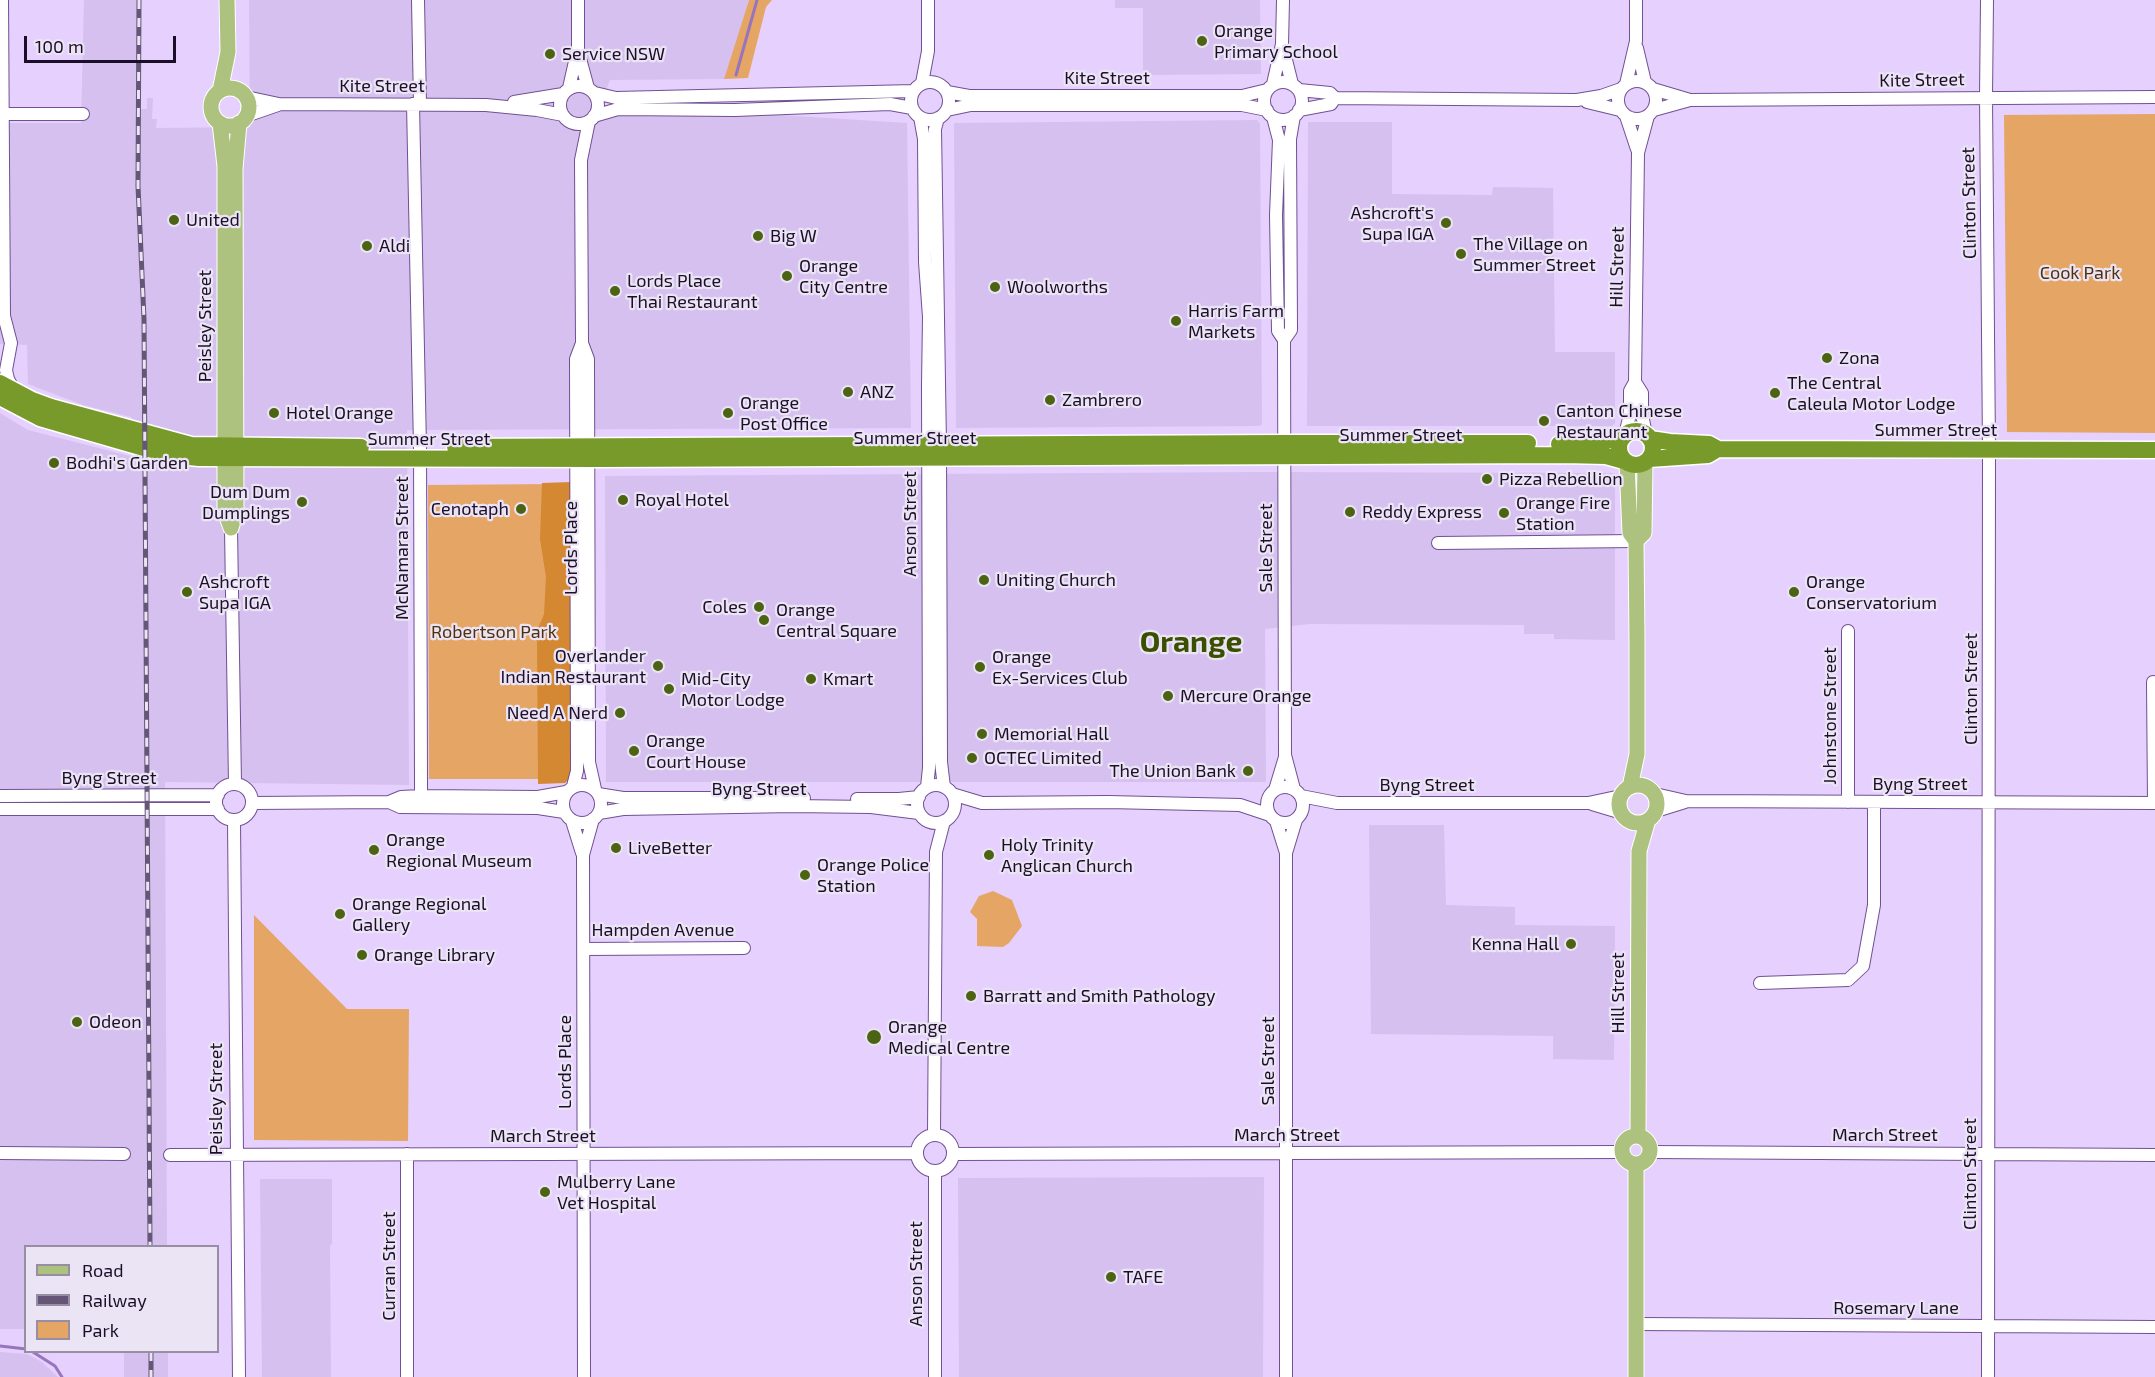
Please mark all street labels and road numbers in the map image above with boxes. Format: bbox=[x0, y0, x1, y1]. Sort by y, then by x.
street label: Kite Street bbox=[1064, 67, 1150, 89]
street label: Kite Street bbox=[1879, 68, 1965, 92]
street label: Kite Street bbox=[339, 75, 425, 97]
street label: Clinton Street bbox=[1957, 147, 1981, 259]
street label: Hill Street bbox=[1605, 226, 1629, 308]
street label: Peisley Street bbox=[194, 270, 216, 382]
street label: Summer Street bbox=[1875, 419, 1997, 441]
street label: Summer Street bbox=[1340, 424, 1462, 446]
street label: Summer Street bbox=[854, 427, 976, 449]
street label: Summer Street bbox=[368, 428, 490, 450]
street label: Anson Street bbox=[899, 471, 921, 577]
street label: McNamara Street bbox=[391, 476, 413, 620]
street label: Lords Place bbox=[560, 501, 582, 595]
street label: Sale Street bbox=[1255, 503, 1277, 593]
street label: Clinton Street bbox=[1960, 633, 1982, 745]
street label: Johnstone Street bbox=[1819, 647, 1841, 785]
street label: Byng Street bbox=[61, 767, 157, 789]
street label: Byng Street bbox=[1872, 773, 1968, 795]
street label: Byng Street bbox=[1379, 774, 1475, 796]
street label: Byng Street bbox=[711, 778, 807, 800]
street label: Hampden Avenue bbox=[592, 919, 734, 941]
street label: Hill Street bbox=[1607, 952, 1629, 1034]
street label: Lords Place bbox=[554, 1015, 576, 1109]
street label: Sale Street bbox=[1257, 1016, 1279, 1106]
street label: Peisley Street bbox=[205, 1043, 227, 1155]
street label: Clinton Street bbox=[1959, 1118, 1981, 1230]
street label: March Street bbox=[1234, 1124, 1340, 1146]
street label: March Street bbox=[1832, 1124, 1938, 1146]
street label: March Street bbox=[490, 1125, 596, 1147]
street label: Curran Street bbox=[378, 1211, 400, 1321]
street label: Anson Street bbox=[905, 1221, 927, 1327]
street label: Rosemary Lane bbox=[1833, 1297, 1959, 1319]

